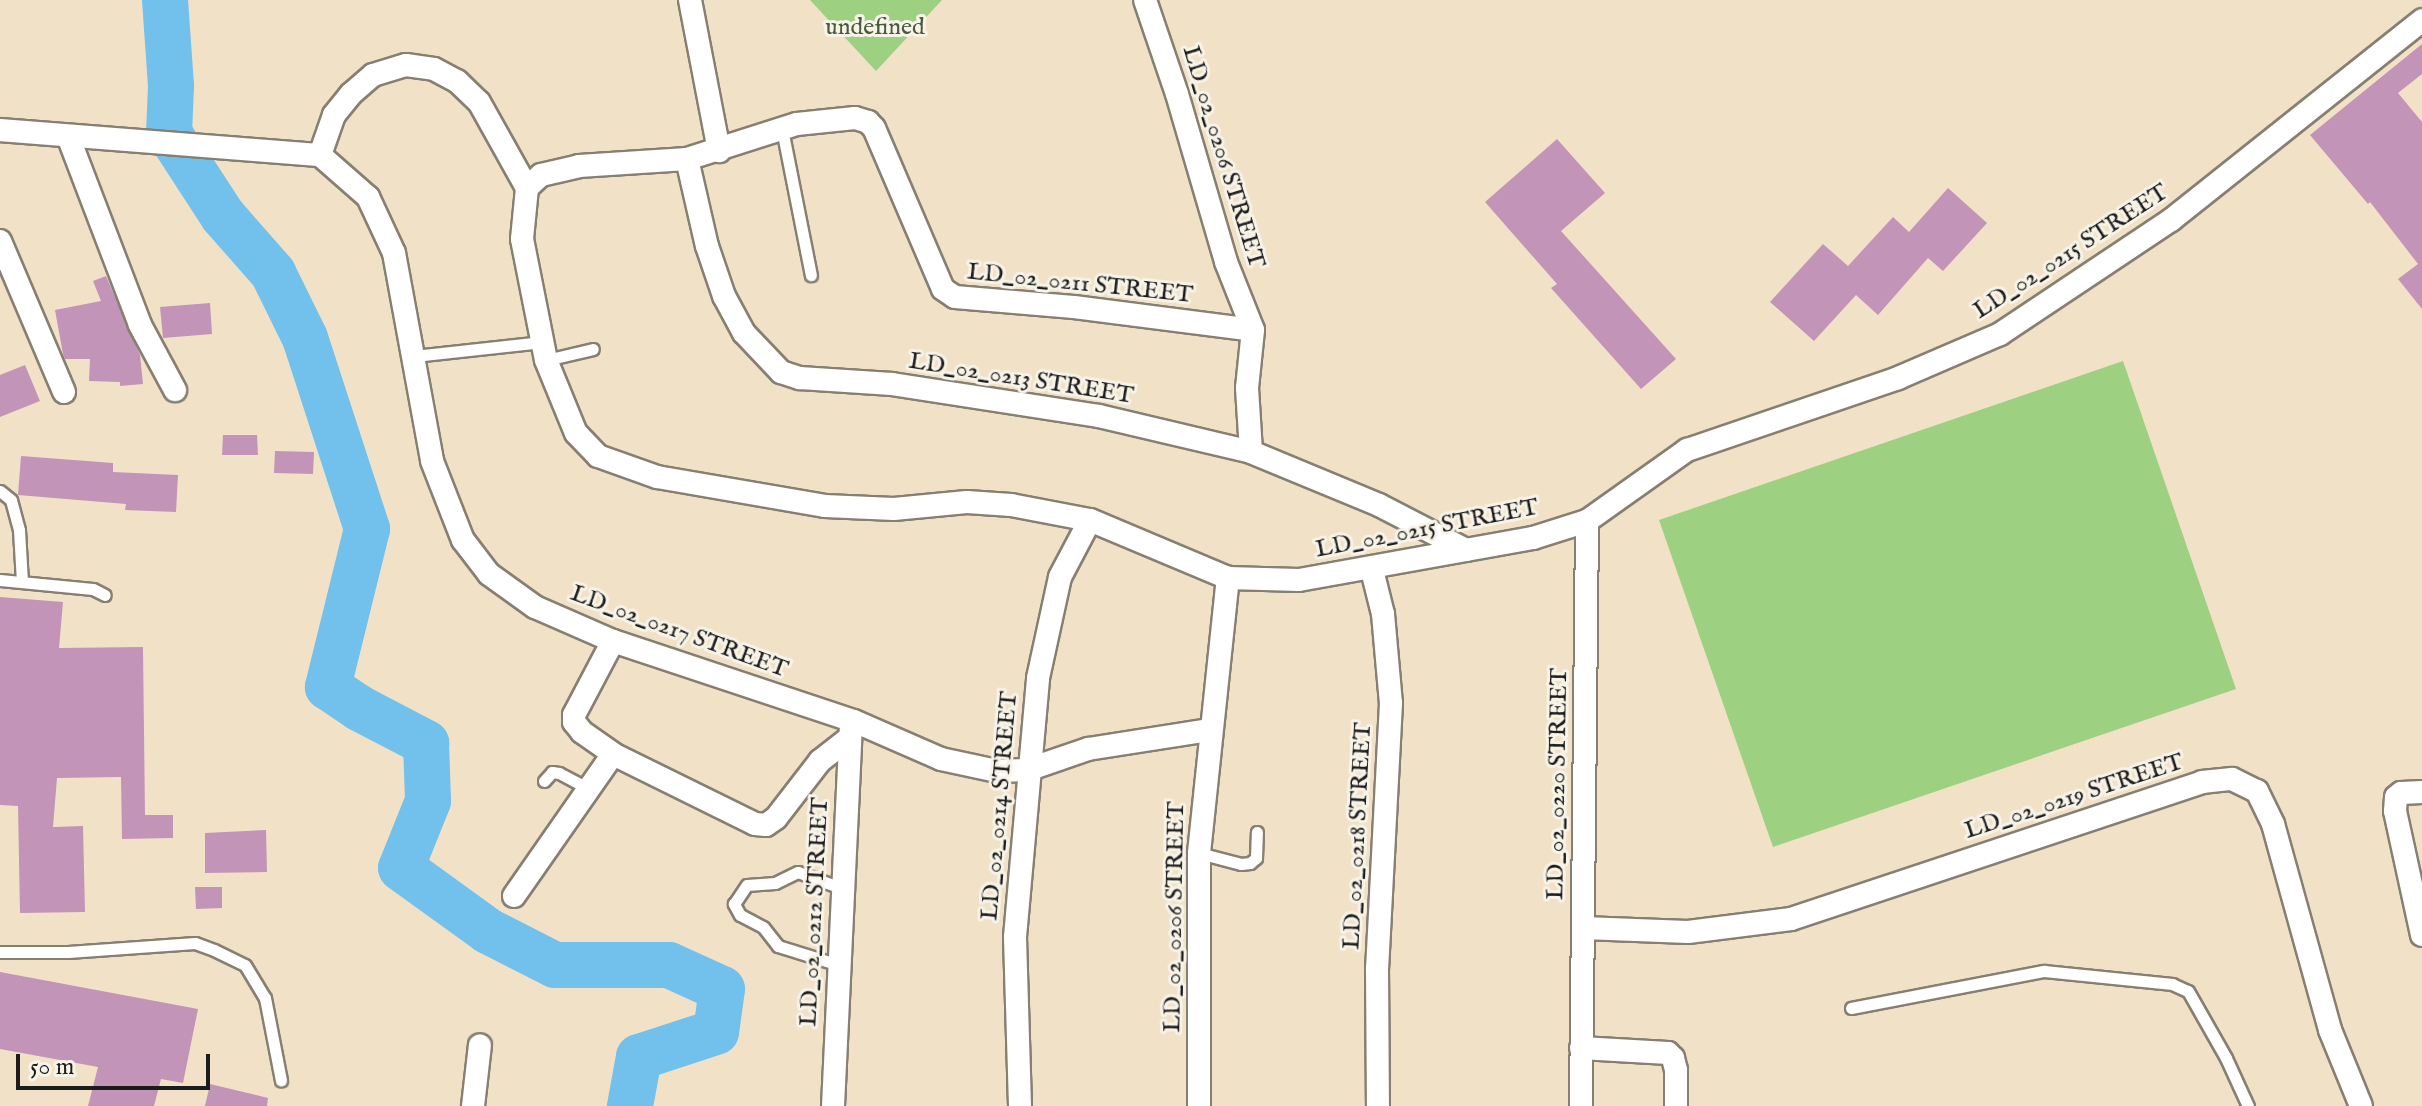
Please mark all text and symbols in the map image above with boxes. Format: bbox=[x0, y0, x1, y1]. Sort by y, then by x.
park label: undefined bbox=[825, 14, 925, 42]
street label: LD_02_0206 STREET bbox=[1175, 42, 1271, 272]
street label: LD_02_0215 STREET bbox=[1968, 178, 2174, 326]
street label: LD_02_0211 STREET bbox=[966, 258, 1194, 310]
street label: LD_02_0213 STREET bbox=[907, 347, 1135, 411]
street label: LD_02_0215 STREET bbox=[1313, 493, 1541, 565]
street label: LD_02_0217 STREET bbox=[566, 579, 792, 685]
street label: LD_02_0220 STREET bbox=[1542, 668, 1574, 900]
street label: LD_02_0214 STREET bbox=[976, 690, 1024, 922]
street label: LD_02_0218 STREET bbox=[1338, 722, 1378, 950]
street label: LD_02_0219 STREET bbox=[1961, 748, 2187, 846]
street label: LD_02_0212 STREET bbox=[795, 797, 835, 1027]
street label: LD_02_0206 STREET bbox=[1159, 801, 1191, 1033]
scale bar bbox=[20, 1038, 214, 1088]
text: 50 m bbox=[30, 1052, 74, 1083]

